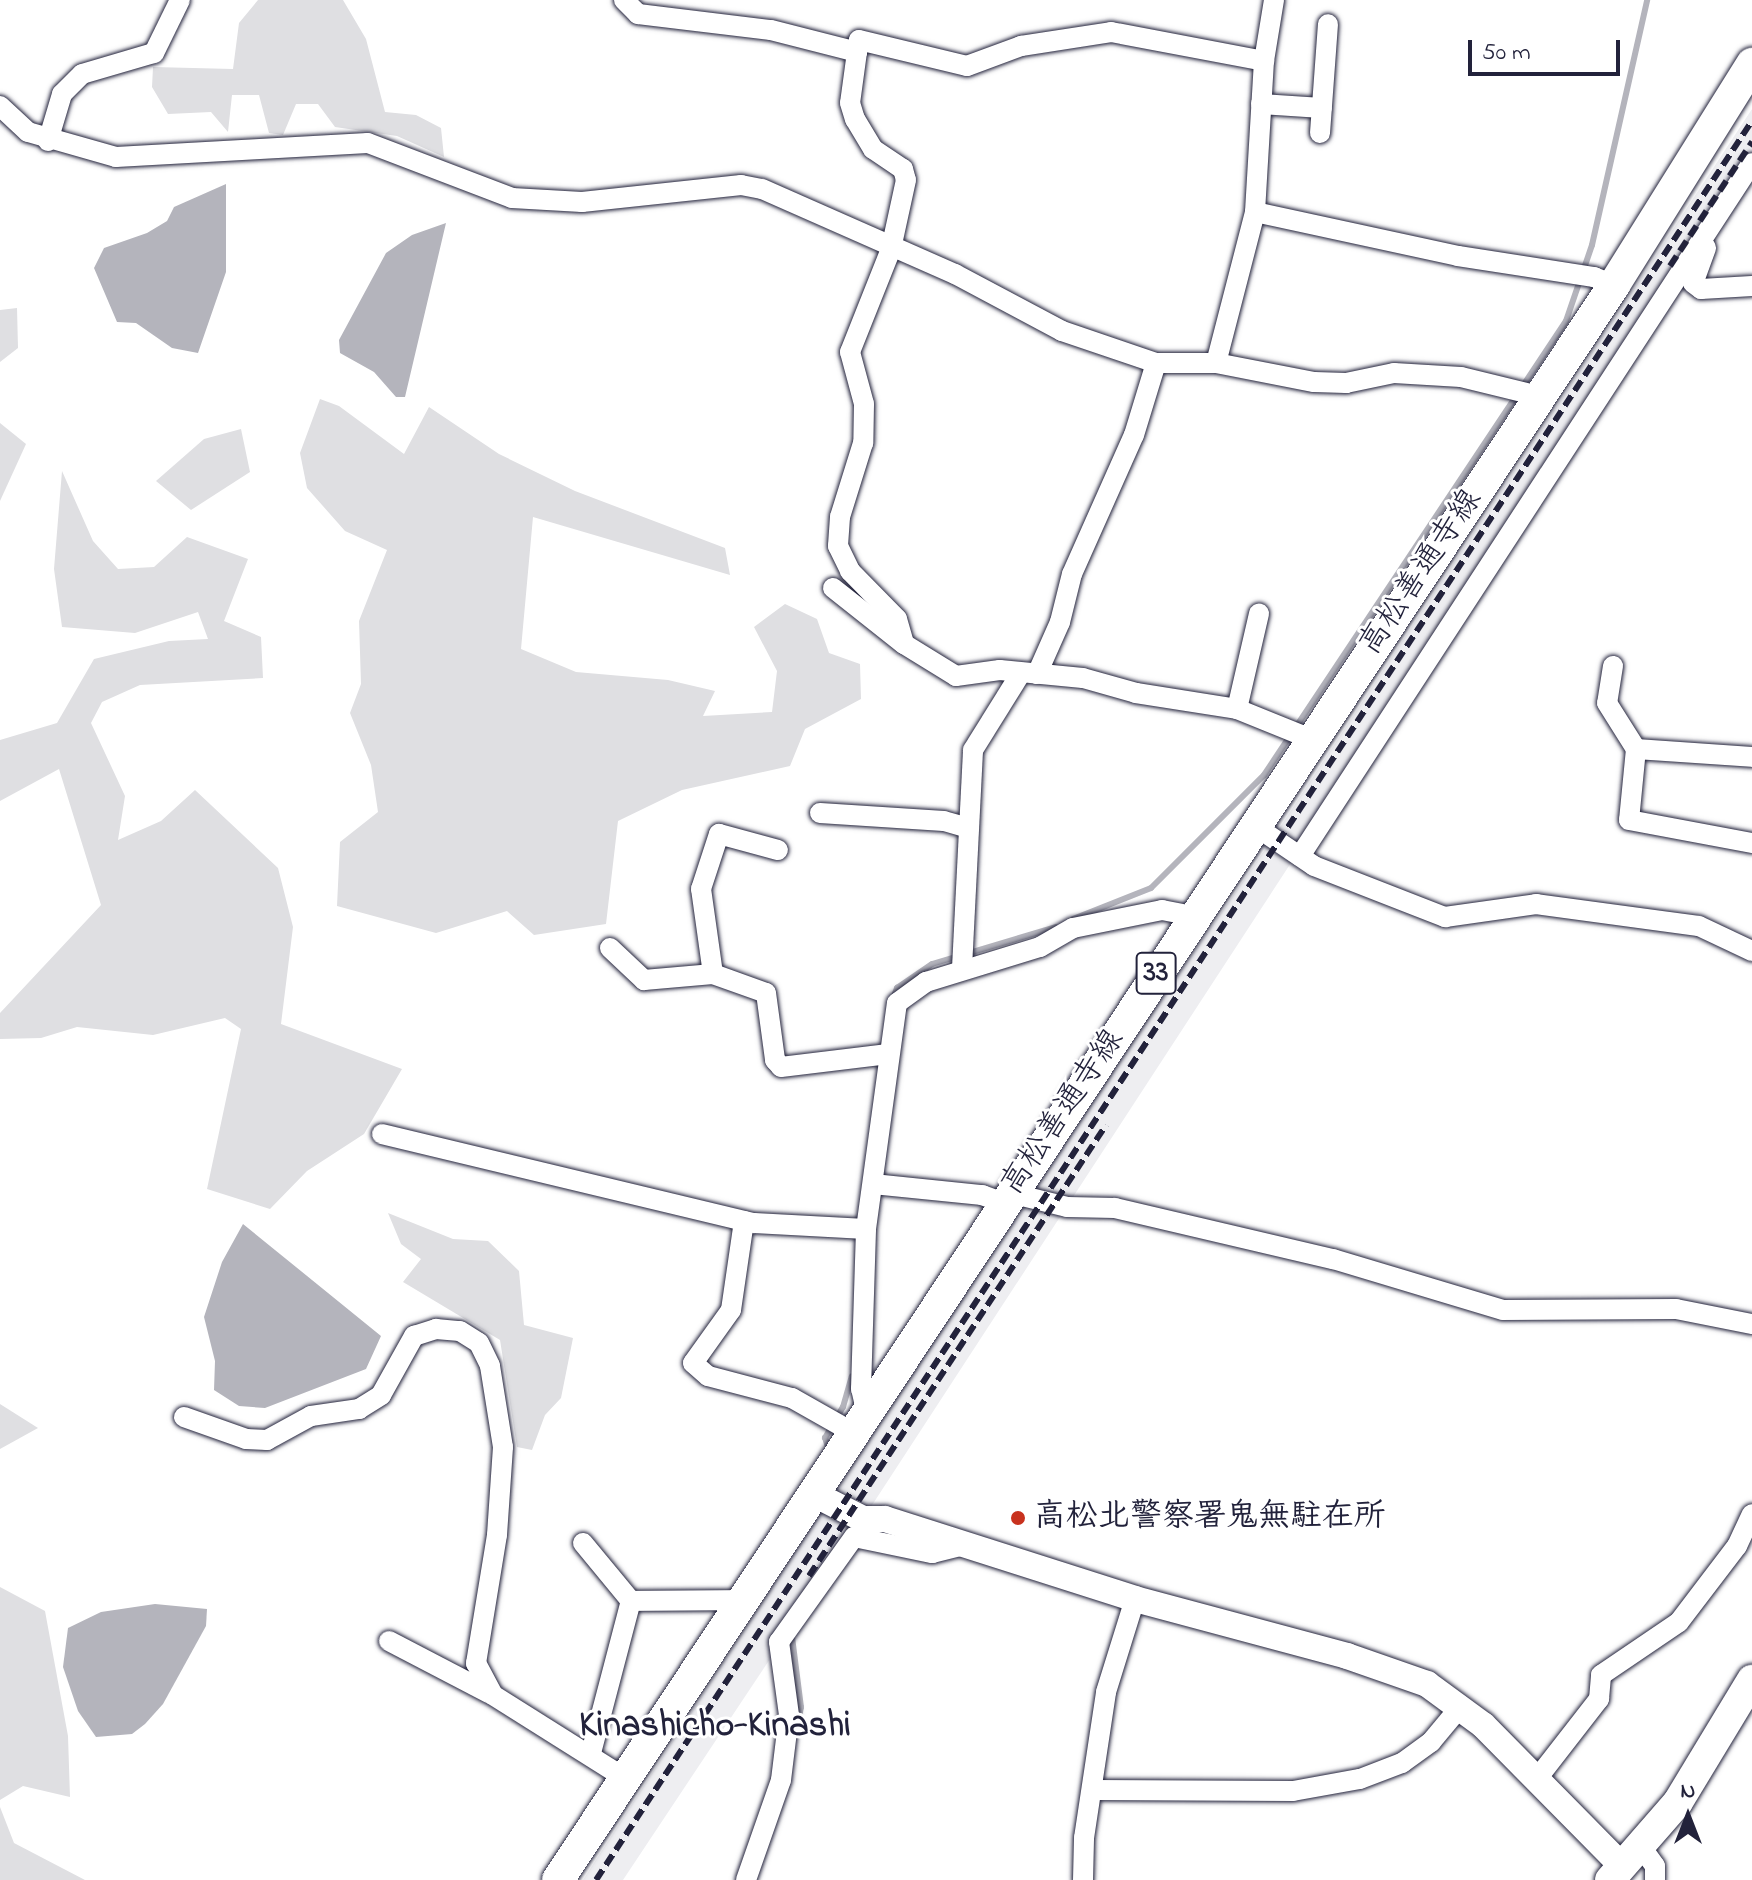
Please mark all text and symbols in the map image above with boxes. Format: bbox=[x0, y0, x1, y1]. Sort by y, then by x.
scale bar bbox=[1472, 24, 1624, 74]
text: 50 m bbox=[1482, 36, 1531, 71]
street label: 高松善通寺線 bbox=[1352, 483, 1492, 663]
road number: 33 bbox=[1134, 947, 1178, 999]
street label: 高松善通寺線 bbox=[994, 1023, 1134, 1203]
place label: 高松北警察署鬼無駐在所 bbox=[1034, 1499, 1386, 1537]
marker: 高松北警察署鬼無駐在所 bbox=[1009, 1509, 1027, 1527]
district label: Kinashicho-Kinashi bbox=[579, 1705, 851, 1749]
north arrow bbox=[1648, 1776, 1728, 1856]
text: N bbox=[1681, 1776, 1695, 1808]

